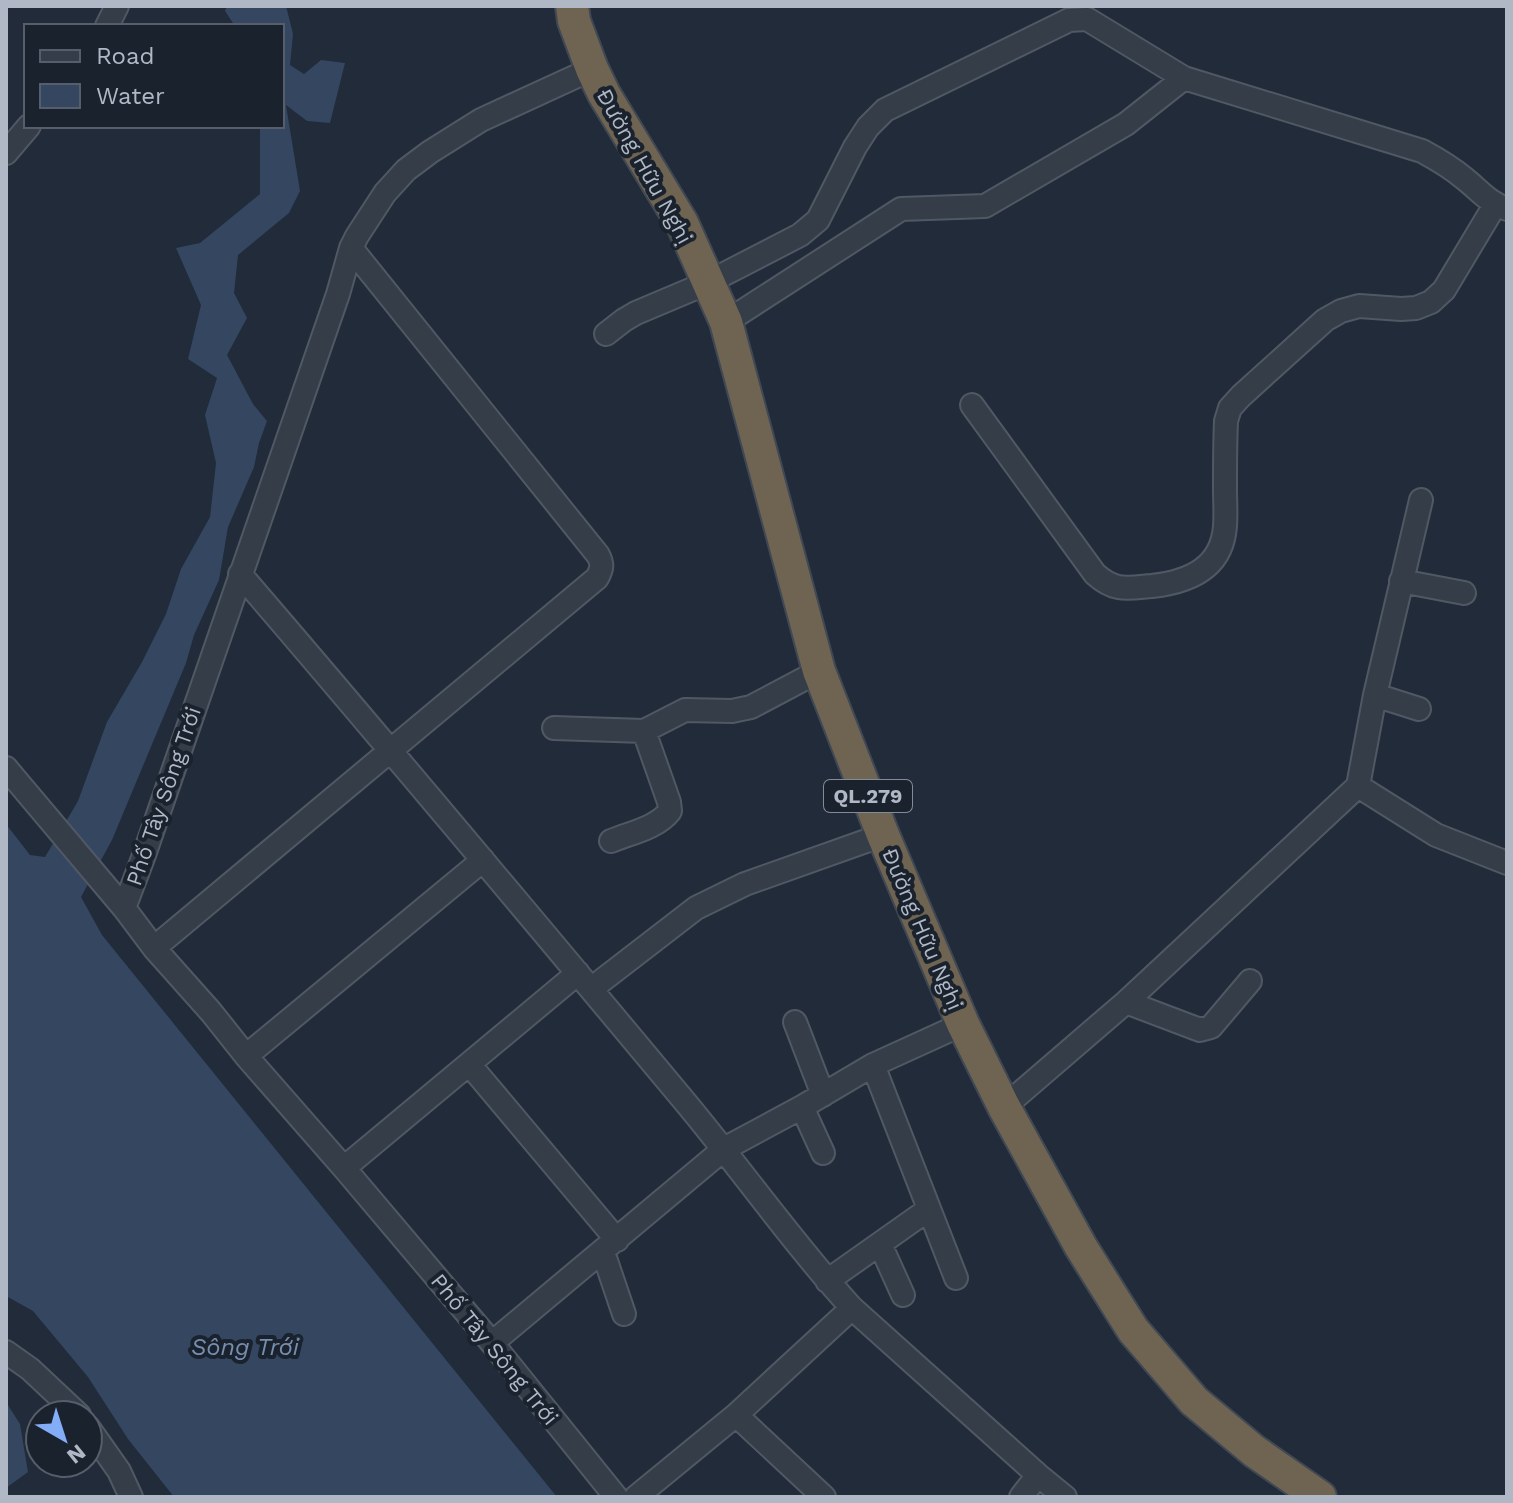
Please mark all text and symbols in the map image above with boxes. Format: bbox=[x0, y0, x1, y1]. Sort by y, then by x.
legend bbox=[24, 24, 284, 128]
text: Road bbox=[96, 42, 155, 70]
text: Water bbox=[96, 82, 165, 110]
street label: Đường Hữu Nghị bbox=[592, 84, 698, 248]
street label: Phố Tây Sông Trới bbox=[121, 704, 206, 889]
road number: QL.279 bbox=[824, 780, 912, 812]
street label: Đường Hữu Nghị bbox=[877, 844, 968, 1014]
street label: Phố Tây Sông Trới bbox=[426, 1269, 563, 1430]
water label: Sông Trới bbox=[191, 1333, 300, 1361]
north arrow bbox=[24, 1399, 104, 1479]
text: N bbox=[62, 1439, 90, 1469]

